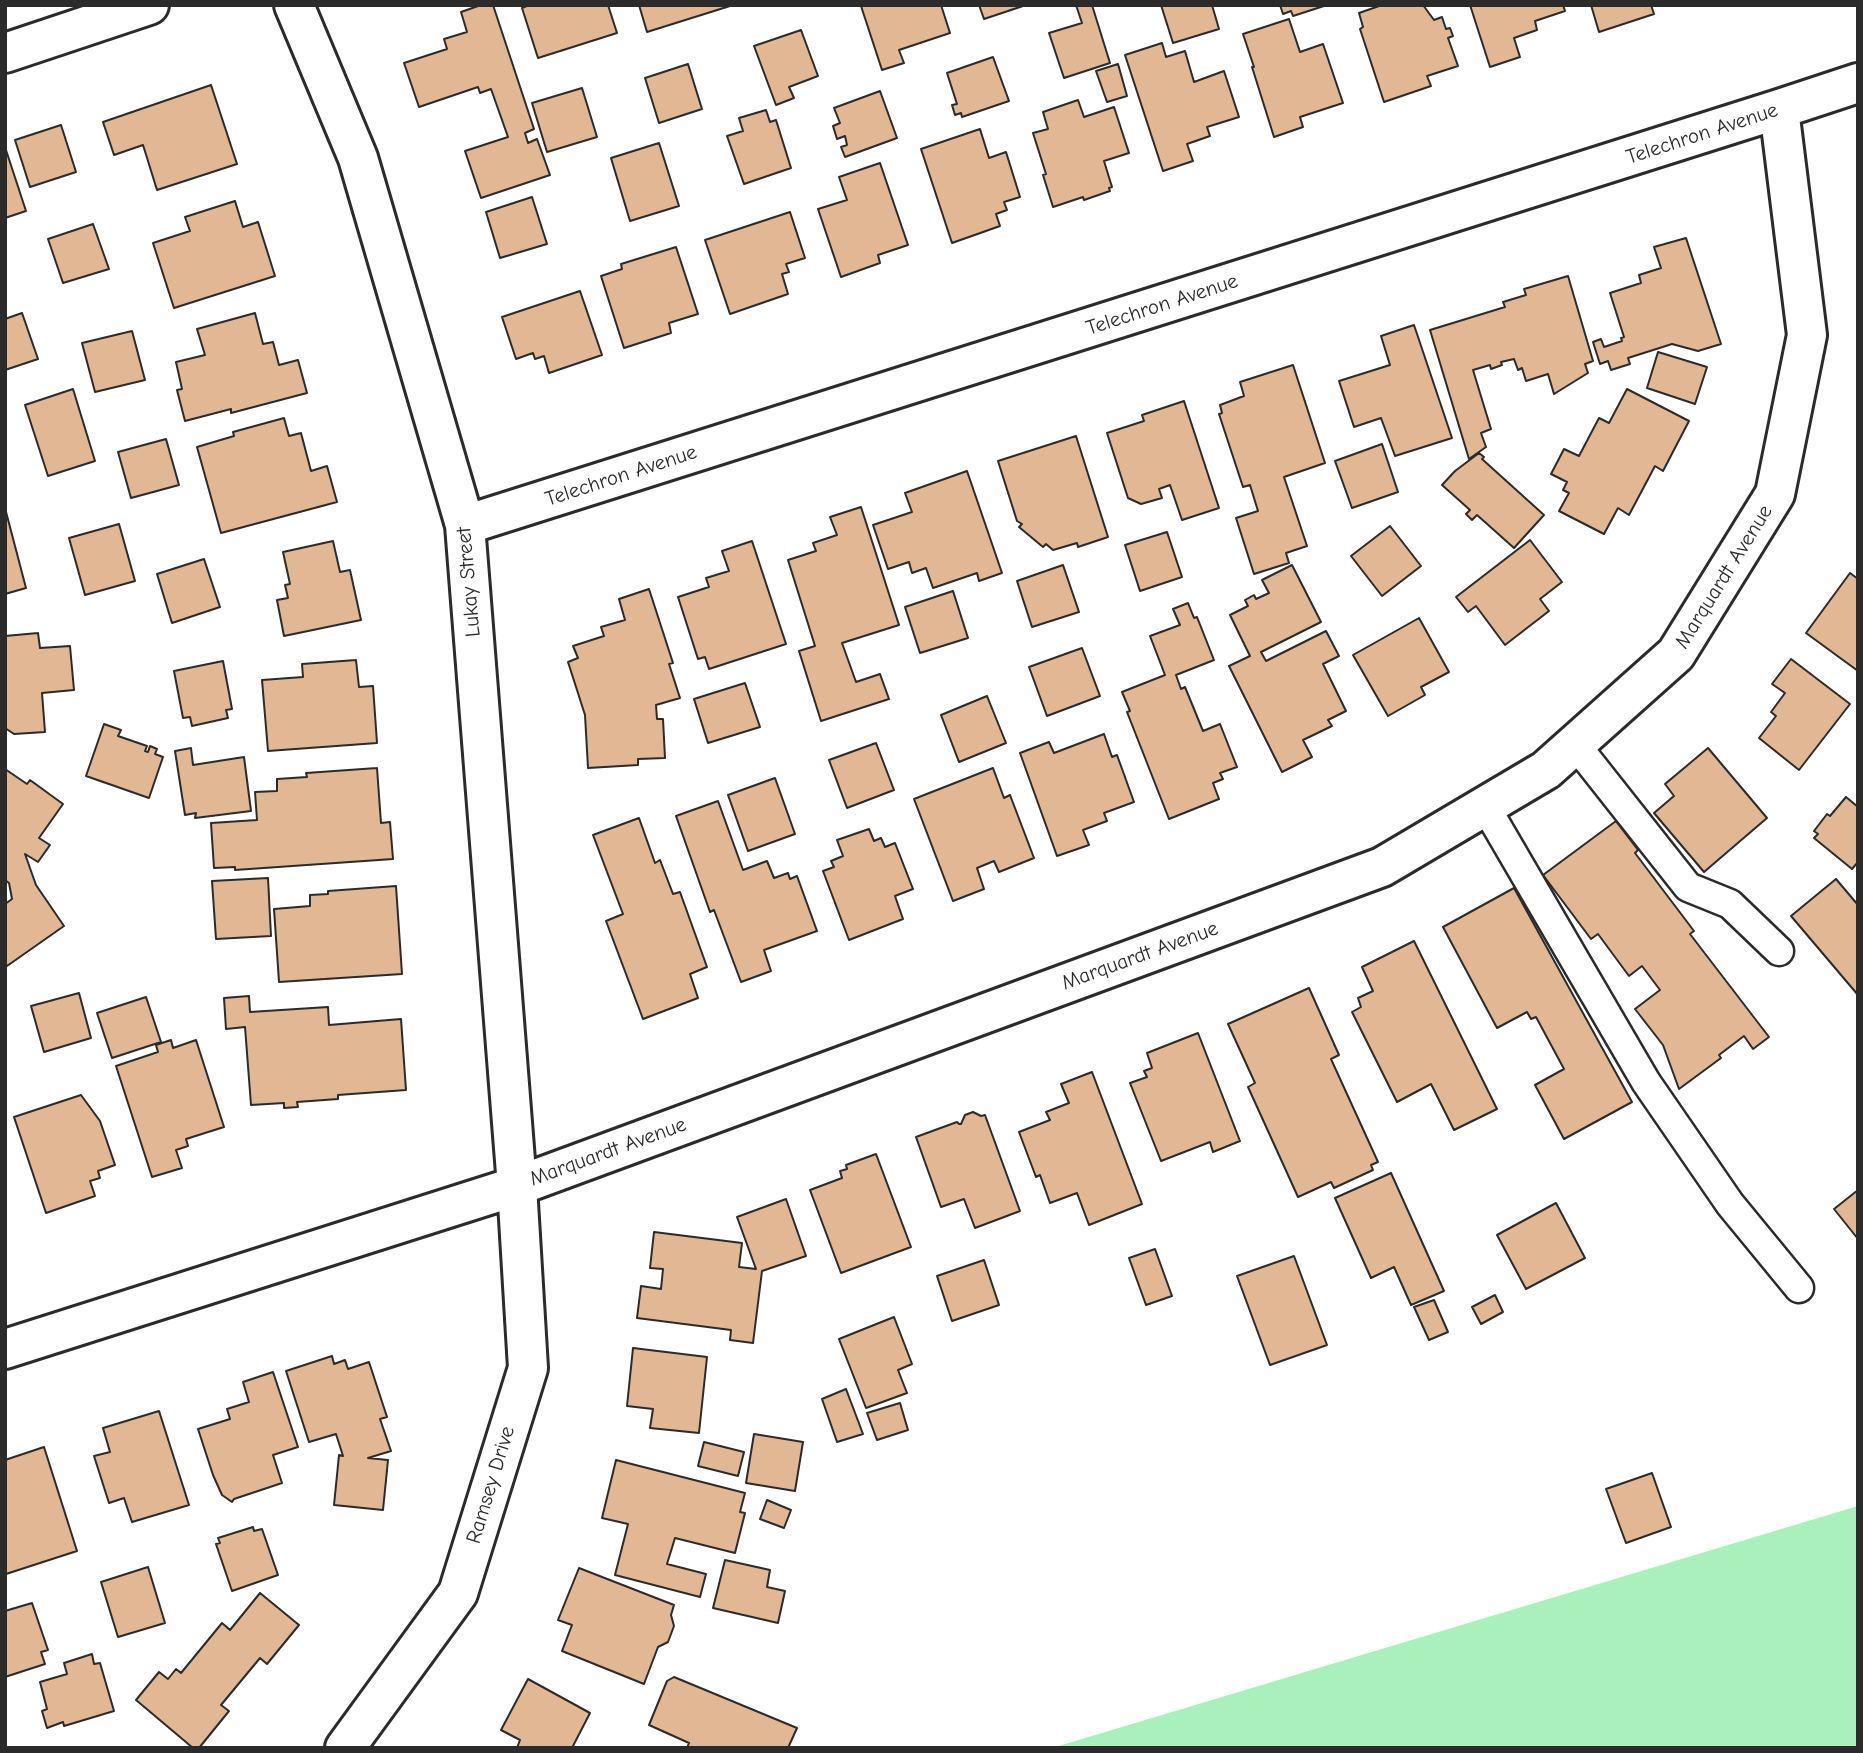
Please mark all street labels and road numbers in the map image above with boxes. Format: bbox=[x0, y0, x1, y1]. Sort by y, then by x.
street label: Telechron Avenue bbox=[1623, 98, 1781, 170]
street label: Telechron Avenue bbox=[1083, 269, 1241, 341]
street label: Telechron Avenue bbox=[542, 440, 700, 512]
street label: Marquardt Avenue bbox=[1670, 501, 1778, 653]
street label: Lukay Street bbox=[452, 526, 486, 638]
street label: Marquardt Avenue bbox=[1058, 916, 1222, 996]
street label: Marquardt Avenue bbox=[526, 1112, 690, 1192]
street label: Ramsey Drive bbox=[461, 1423, 521, 1547]

